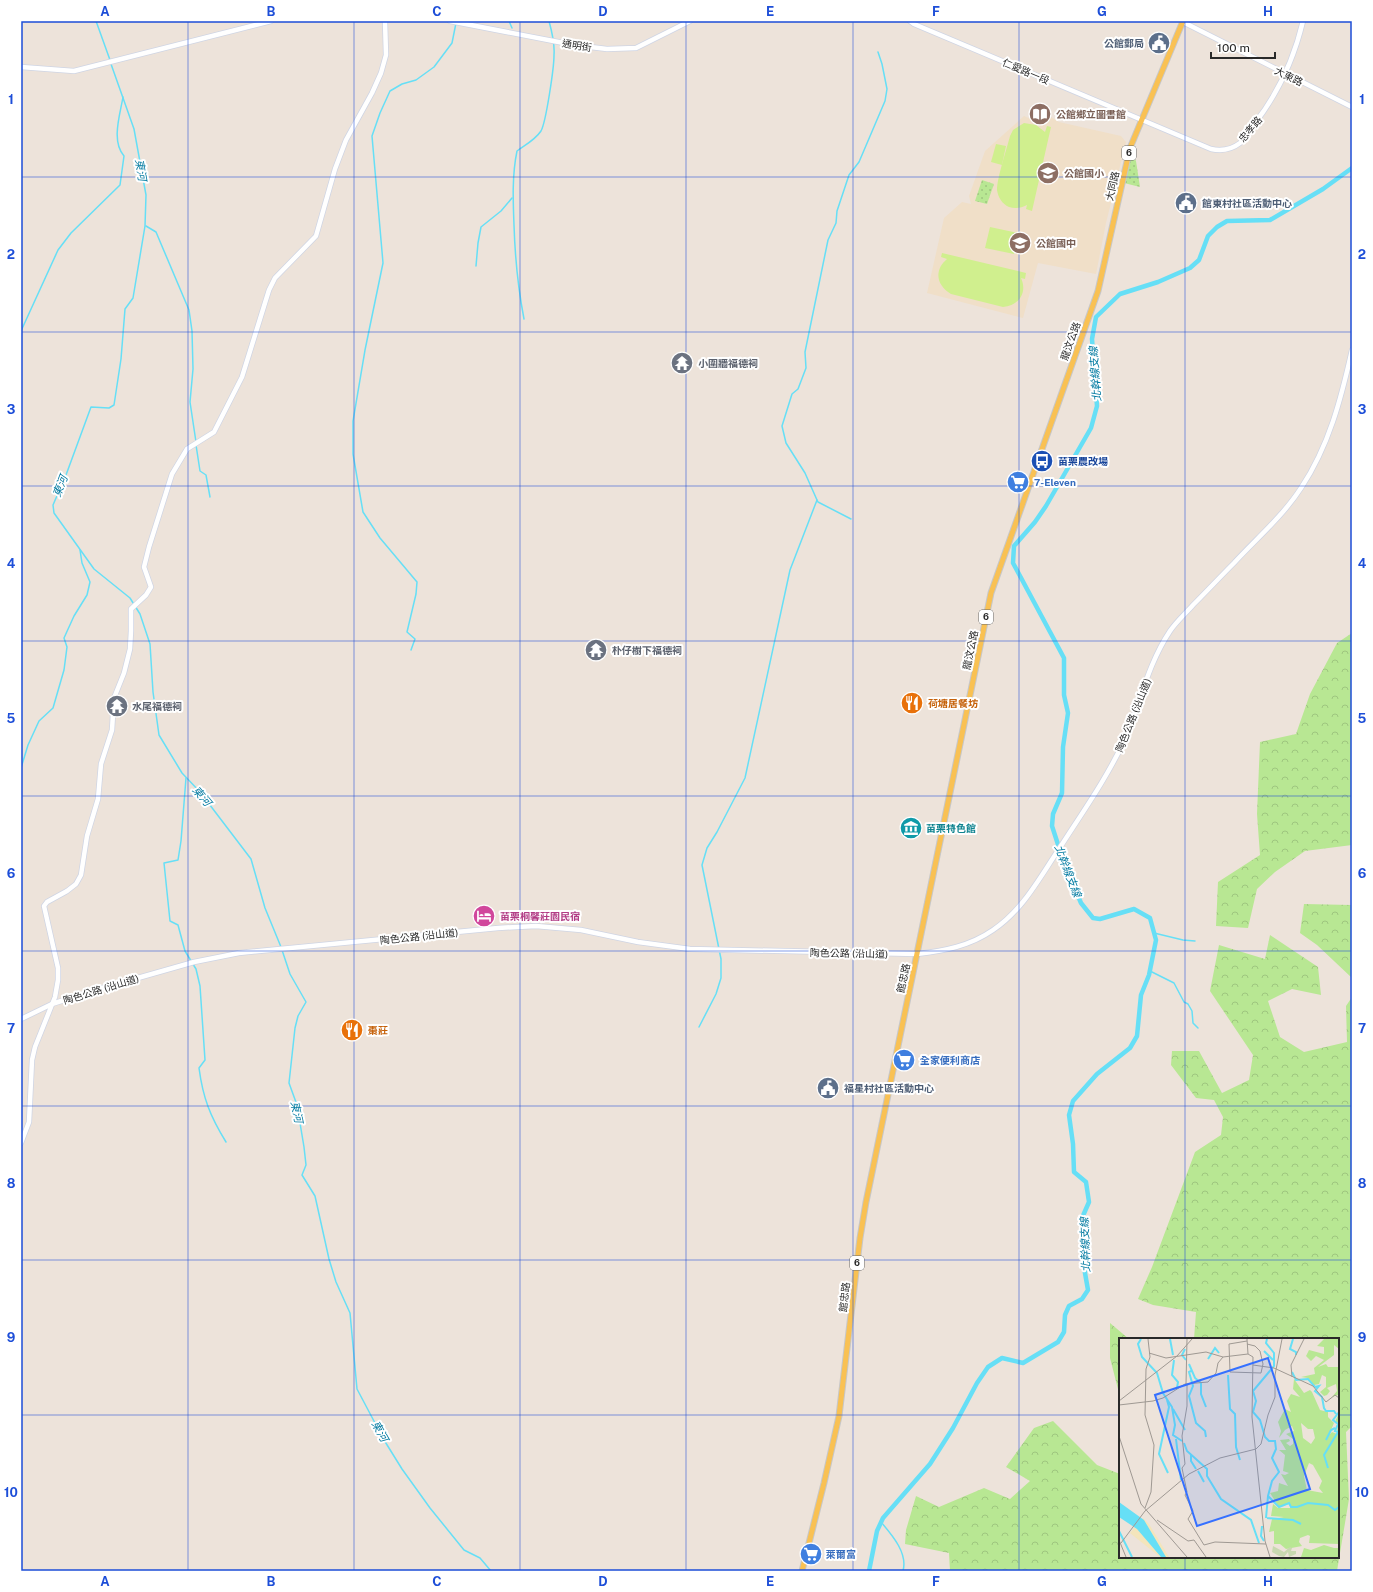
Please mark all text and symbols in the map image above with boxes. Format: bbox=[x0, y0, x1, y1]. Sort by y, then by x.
text: A bbox=[100, 4, 110, 19]
text: B bbox=[267, 4, 276, 19]
text: C bbox=[432, 4, 442, 19]
text: D bbox=[598, 4, 608, 19]
text: E bbox=[766, 4, 774, 19]
text: F bbox=[932, 4, 940, 19]
text: G bbox=[1097, 4, 1107, 19]
text: H bbox=[1263, 4, 1273, 19]
public building icon: 公館郵局 bbox=[1146, 30, 1172, 56]
scale bar bbox=[1211, 34, 1275, 60]
street label: 通明街 bbox=[561, 37, 593, 53]
place label: 公館郵局 bbox=[1104, 37, 1144, 49]
text: 100 m bbox=[1217, 41, 1250, 55]
street label: 仁愛路一段 bbox=[1001, 56, 1051, 86]
street label: 大東路 bbox=[1273, 64, 1305, 88]
text: 1 bbox=[8, 92, 14, 107]
text: 1 bbox=[1359, 92, 1365, 107]
library icon: 公館鄉立圖書館 bbox=[1027, 101, 1053, 127]
place label: 公館鄉立圖書館 bbox=[1056, 108, 1126, 120]
street label: 忠孝路 bbox=[1236, 114, 1264, 144]
road number: 6 bbox=[1122, 146, 1136, 160]
water label: 東河 bbox=[133, 158, 149, 184]
school or university icon: 公館國小 bbox=[1035, 160, 1061, 186]
place label: 公館國小 bbox=[1064, 167, 1105, 179]
street label: 大同路 bbox=[1103, 170, 1121, 202]
public building icon: 館東村社區活動中心 bbox=[1173, 190, 1199, 216]
place label: 館東村社區活動中心 bbox=[1202, 197, 1292, 209]
school or university icon: 公館國中 bbox=[1007, 230, 1033, 256]
place label: 公館國中 bbox=[1036, 237, 1076, 249]
text: 2 bbox=[7, 247, 15, 262]
text: 2 bbox=[1358, 247, 1366, 262]
street label: 龍汶公路 bbox=[1058, 320, 1082, 362]
water label: 北幹線支線 bbox=[1087, 344, 1103, 402]
temple icon: 小圍牆福德祠 bbox=[669, 350, 695, 376]
place label: 小圍牆福德祠 bbox=[698, 357, 758, 369]
text: 3 bbox=[7, 402, 16, 417]
text: 3 bbox=[1358, 402, 1367, 417]
bus stop icon: 苗栗農改場 bbox=[1029, 448, 1055, 474]
place label: 苗栗農改場 bbox=[1058, 455, 1108, 467]
supermarket icon: 7-Eleven bbox=[1005, 469, 1031, 495]
water label: 東河 bbox=[50, 472, 70, 498]
place label: 7-Eleven bbox=[1034, 476, 1076, 488]
text: 4 bbox=[7, 556, 16, 571]
text: 4 bbox=[1358, 556, 1367, 571]
road number: 6 bbox=[979, 610, 993, 624]
street label: 龍汶公路 bbox=[960, 629, 980, 671]
temple icon: 朴仔樹下福德祠 bbox=[583, 637, 609, 663]
place label: 朴仔樹下福德祠 bbox=[612, 644, 682, 656]
street label: 陶色公路 (沿山道) bbox=[1113, 676, 1153, 754]
restaurant icon: 荷塘居餐坊 bbox=[899, 690, 925, 716]
temple icon: 水尾福德祠 bbox=[104, 693, 130, 719]
place label: 荷塘居餐坊 bbox=[928, 697, 978, 709]
place label: 水尾福德祠 bbox=[132, 700, 182, 712]
text: 5 bbox=[7, 711, 16, 726]
text: 5 bbox=[1358, 711, 1367, 726]
water label: 東河 bbox=[190, 784, 215, 810]
museum icon: 苗栗特色館 bbox=[898, 815, 924, 841]
place label: 苗栗特色館 bbox=[926, 822, 976, 834]
water label: 北幹線支線 bbox=[1053, 843, 1084, 901]
text: 6 bbox=[7, 866, 16, 881]
text: 6 bbox=[1358, 866, 1367, 881]
hotel icon: 苗栗桐馨莊園民宿 bbox=[471, 903, 497, 929]
place label: 苗栗桐馨莊園民宿 bbox=[500, 910, 580, 922]
street label: 陶色公路 (沿山道) bbox=[379, 926, 459, 946]
street label: 陶色公路 (沿山道) bbox=[810, 946, 888, 960]
street label: 館忠路 bbox=[894, 962, 912, 994]
street label: 陶色公路 (沿山道) bbox=[62, 972, 140, 1006]
restaurant icon: 棗莊 bbox=[339, 1017, 365, 1043]
text: 7 bbox=[7, 1021, 15, 1036]
text: 7 bbox=[1358, 1021, 1366, 1036]
place label: 棗莊 bbox=[367, 1024, 388, 1036]
supermarket icon: 全家便利商店 bbox=[891, 1047, 917, 1073]
place label: 全家便利商店 bbox=[920, 1054, 980, 1066]
public building icon: 福星村社區活動中心 bbox=[815, 1075, 841, 1101]
place label: 福星村社區活動中心 bbox=[844, 1082, 934, 1094]
water label: 東河 bbox=[289, 1100, 306, 1126]
text: 8 bbox=[7, 1176, 16, 1191]
text: 8 bbox=[1358, 1176, 1367, 1191]
water label: 北幹線支線 bbox=[1078, 1215, 1092, 1273]
road number: 6 bbox=[850, 1256, 864, 1270]
street label: 館忠路 bbox=[836, 1281, 852, 1313]
text: 9 bbox=[7, 1330, 15, 1345]
text: 9 bbox=[1358, 1330, 1366, 1345]
inset map bbox=[1119, 1338, 1339, 1558]
water label: 東河 bbox=[369, 1418, 392, 1445]
text: 10 bbox=[4, 1485, 18, 1500]
text: 10 bbox=[1355, 1485, 1369, 1500]
supermarket icon: 萊爾富 bbox=[798, 1541, 824, 1567]
place label: 萊爾富 bbox=[826, 1548, 856, 1560]
text: A bbox=[100, 1574, 110, 1589]
text: B bbox=[267, 1574, 276, 1589]
text: C bbox=[432, 1574, 442, 1589]
text: D bbox=[598, 1574, 608, 1589]
text: E bbox=[766, 1574, 774, 1589]
text: F bbox=[932, 1574, 940, 1589]
text: G bbox=[1097, 1574, 1107, 1589]
text: H bbox=[1263, 1574, 1273, 1589]

